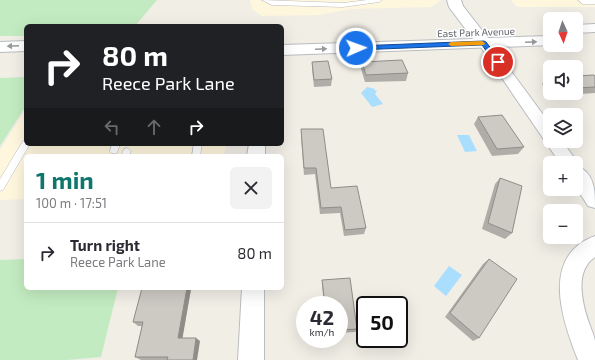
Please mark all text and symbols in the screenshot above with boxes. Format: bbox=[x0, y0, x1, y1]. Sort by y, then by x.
north arrow bbox=[543, 12, 583, 52]
map controls bbox=[543, 12, 583, 244]
street label: East Park Avenue bbox=[437, 25, 515, 39]
position arrow bbox=[335, 27, 377, 69]
text: 80 m bbox=[102, 38, 168, 72]
one-way arrow bbox=[525, 39, 538, 45]
icon: right bbox=[36, 40, 88, 92]
one-way arrow bbox=[7, 43, 19, 50]
pin bbox=[481, 45, 515, 79]
one-way arrow bbox=[315, 46, 328, 52]
icon: arrive bbox=[487, 51, 509, 73]
button: sound bbox=[543, 60, 583, 100]
text: Reece Park Lane bbox=[102, 72, 235, 94]
button: layers bbox=[543, 108, 583, 148]
icon: left bbox=[101, 116, 123, 138]
icon: ahead bbox=[143, 116, 165, 138]
icon: right bbox=[185, 116, 207, 138]
button: + bbox=[543, 156, 583, 196]
text: 1 min bbox=[36, 165, 94, 194]
button: close bbox=[230, 167, 272, 209]
text: 100 m · 17:51 bbox=[36, 195, 107, 211]
button: − bbox=[543, 204, 583, 244]
text: Turn right bbox=[70, 236, 140, 254]
icon: right bbox=[36, 242, 58, 264]
text: 80 m bbox=[237, 244, 272, 262]
text: Reece Park Lane bbox=[70, 254, 166, 270]
speed limit sign: 50 bbox=[356, 296, 408, 348]
text: 42 bbox=[310, 305, 334, 329]
text: km/h bbox=[310, 326, 334, 338]

